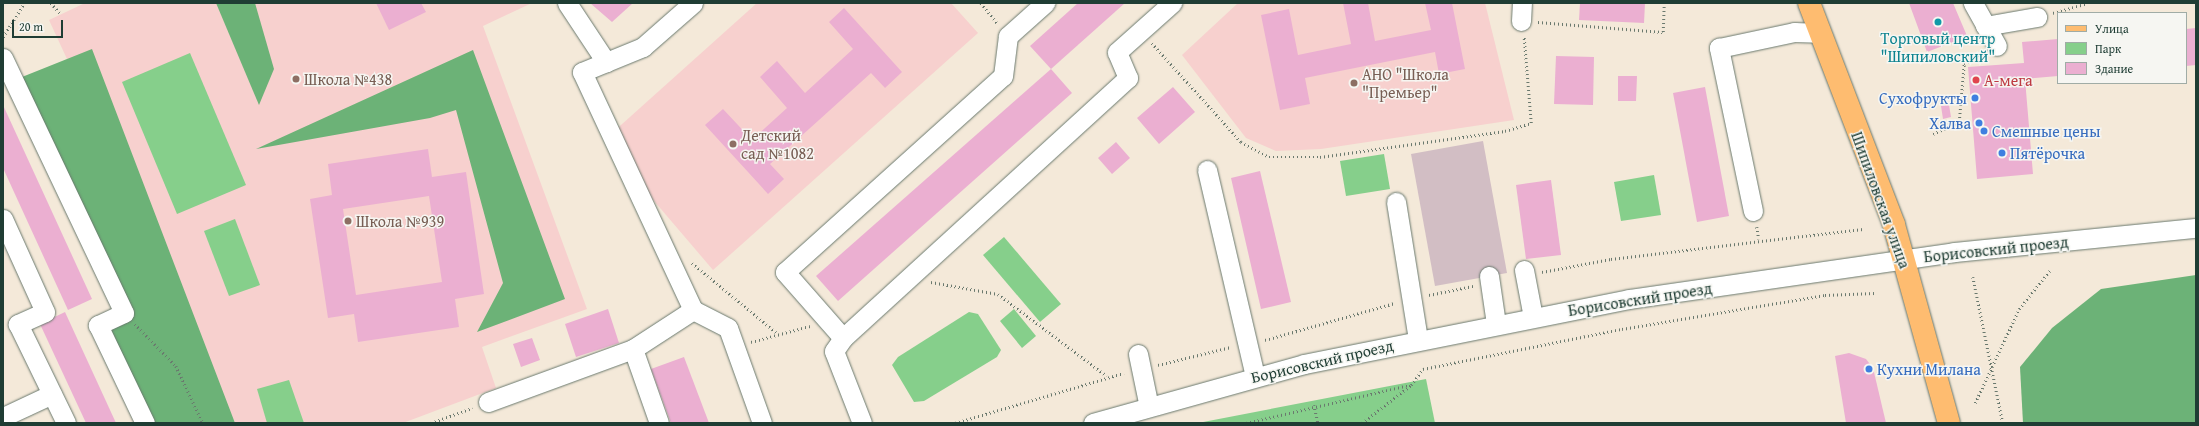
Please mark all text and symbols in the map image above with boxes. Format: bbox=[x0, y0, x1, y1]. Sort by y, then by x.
scale bar bbox=[14, 12, 65, 38]
legend bbox=[2057, 12, 2187, 84]
marker: Торговый центр "Шипиловский" bbox=[1933, 17, 1943, 27]
text: 20 m bbox=[19, 18, 43, 35]
text: Улица bbox=[2095, 20, 2129, 37]
place label: Торговый центр "Шипиловский" bbox=[1881, 28, 1995, 66]
text: Парк bbox=[2095, 40, 2121, 57]
text: Здание bbox=[2095, 60, 2133, 77]
place label: АНО "Школа "Премьер" bbox=[1362, 64, 1449, 102]
place label: Школа №438 bbox=[304, 69, 392, 89]
place label: А-мега bbox=[1984, 70, 2033, 90]
marker: Школа №438 bbox=[291, 74, 301, 84]
marker: А-мега bbox=[1971, 75, 1981, 85]
marker: АНО "Школа "Премьер" bbox=[1349, 78, 1359, 88]
place label: Сухофрукты bbox=[1879, 88, 1967, 108]
marker: Сухофрукты bbox=[1970, 93, 1980, 103]
place label: Халва bbox=[1929, 113, 1971, 133]
marker: Халва bbox=[1974, 118, 1984, 128]
place label: Смешные цены bbox=[1992, 121, 2100, 141]
place label: Детский сад №1082 bbox=[741, 125, 814, 163]
marker: Смешные цены bbox=[1979, 126, 1989, 136]
street label: Шипиловская улица bbox=[1847, 129, 1915, 271]
marker: Детский сад №1082 bbox=[728, 139, 738, 149]
place label: Пятёрочка bbox=[2010, 143, 2085, 163]
marker: Пятёрочка bbox=[1997, 148, 2007, 158]
place label: Школа №939 bbox=[356, 211, 444, 231]
marker: Школа №939 bbox=[343, 216, 353, 226]
street label: Борисовский проезд bbox=[1923, 232, 2069, 266]
street label: Борисовский проезд bbox=[1567, 278, 1713, 320]
street label: Борисовский проезд bbox=[1249, 335, 1395, 387]
place label: Кухни Милана bbox=[1877, 359, 1981, 379]
marker: Кухни Милана bbox=[1864, 364, 1874, 374]

